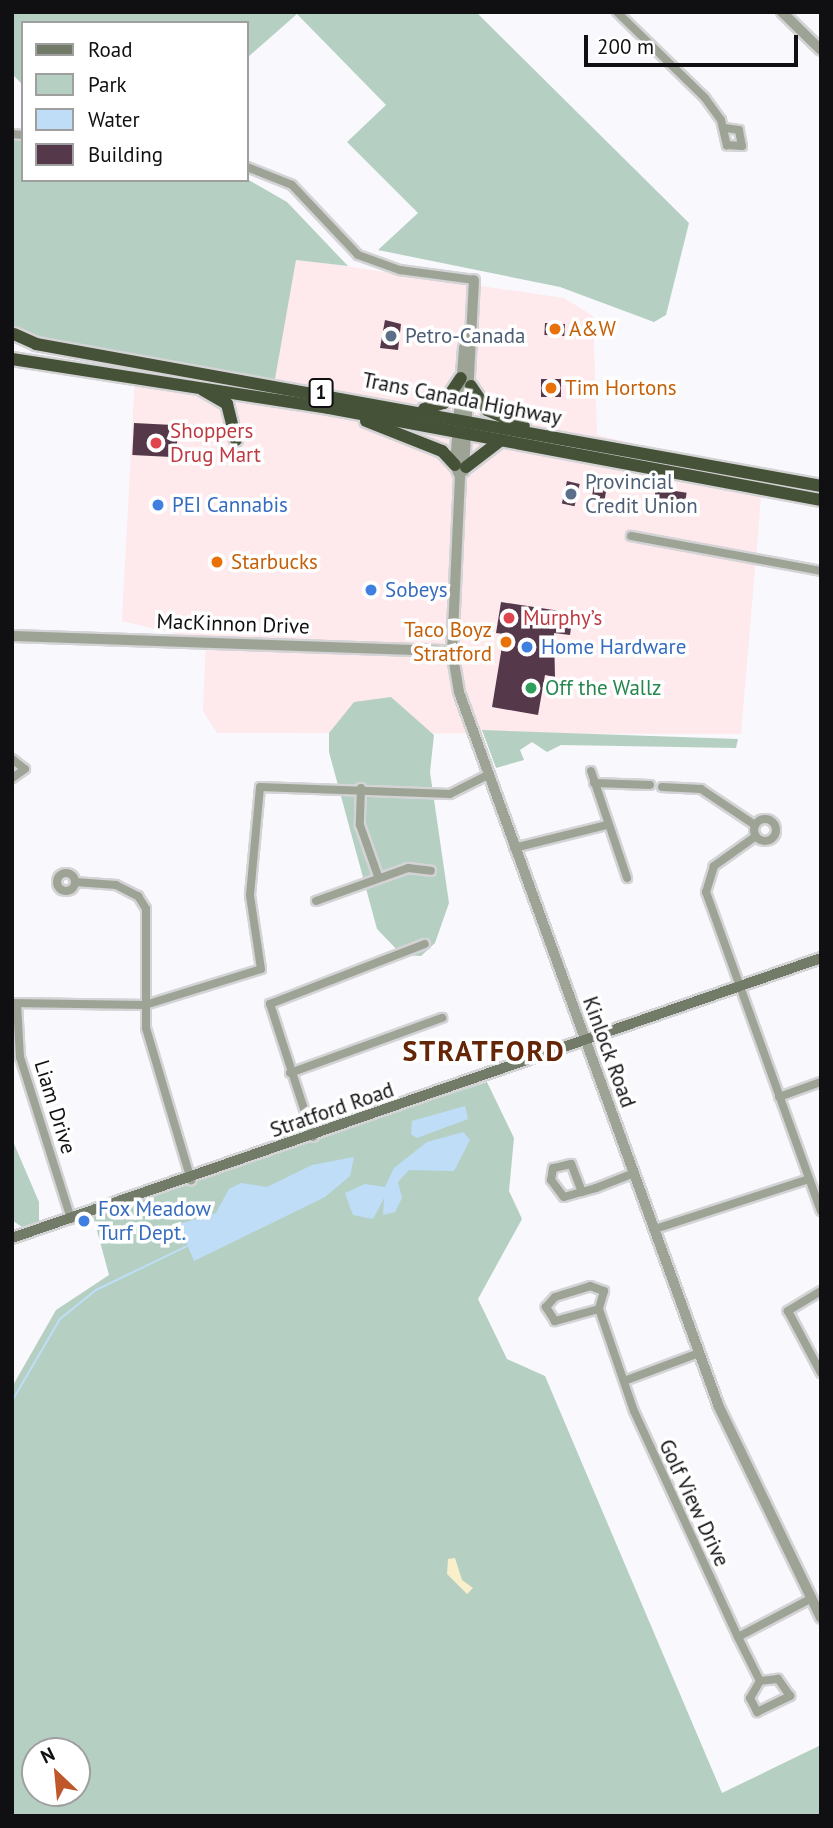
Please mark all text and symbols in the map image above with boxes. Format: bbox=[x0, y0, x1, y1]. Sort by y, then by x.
legend bbox=[21, 21, 248, 182]
scale bar bbox=[588, 21, 802, 65]
text: 200 m bbox=[597, 33, 654, 60]
text: Road bbox=[88, 36, 132, 63]
text: Park bbox=[88, 71, 127, 98]
text: Water bbox=[88, 106, 140, 133]
text: Building bbox=[88, 141, 163, 168]
place label: A&W bbox=[569, 316, 616, 342]
marker: A&W bbox=[547, 321, 563, 337]
place label: Petro-Canada bbox=[405, 323, 525, 349]
marker: Petro-Canada bbox=[383, 328, 399, 344]
street label: Trans Canada Highway bbox=[360, 367, 564, 431]
place label: Tim Hortons bbox=[565, 375, 677, 401]
road number: 1 bbox=[307, 378, 335, 408]
marker: Tim Hortons bbox=[543, 380, 559, 396]
place label: Shoppers Drug Mart bbox=[170, 418, 261, 468]
marker: Shoppers Drug Mart bbox=[148, 435, 164, 451]
place label: Provincial Credit Union bbox=[585, 469, 698, 519]
marker: Provincial Credit Union bbox=[563, 486, 579, 502]
place label: PEI Cannabis bbox=[172, 492, 288, 518]
marker: PEI Cannabis bbox=[150, 497, 166, 513]
place label: Starbucks bbox=[231, 549, 318, 575]
marker: Starbucks bbox=[209, 554, 225, 570]
place label: Sobeys bbox=[385, 577, 448, 603]
marker: Sobeys bbox=[363, 582, 379, 598]
place label: Murphy’s bbox=[523, 605, 602, 631]
street label: MacKinnon Drive bbox=[156, 609, 310, 639]
marker: Murphy’s bbox=[501, 610, 517, 626]
place label: Taco Boyz Stratford bbox=[404, 617, 492, 667]
marker: Taco Boyz Stratford bbox=[498, 634, 514, 650]
place label: Home Hardware bbox=[541, 634, 686, 660]
marker: Home Hardware bbox=[519, 639, 535, 655]
place label: Off the Wallz bbox=[545, 675, 662, 701]
marker: Off the Wallz bbox=[523, 680, 539, 696]
street label: Kinlock Road bbox=[577, 993, 641, 1111]
district label: STRATFORD bbox=[404, 1034, 564, 1068]
street label: Liam Drive bbox=[29, 1057, 81, 1157]
street label: Stratford Road bbox=[267, 1077, 397, 1143]
place label: Fox Meadow Turf Dept. bbox=[98, 1196, 211, 1246]
marker: Fox Meadow Turf Dept. bbox=[76, 1213, 92, 1229]
street label: Golf View Drive bbox=[653, 1435, 735, 1571]
north arrow bbox=[21, 1737, 91, 1807]
text: N bbox=[37, 1741, 59, 1768]

